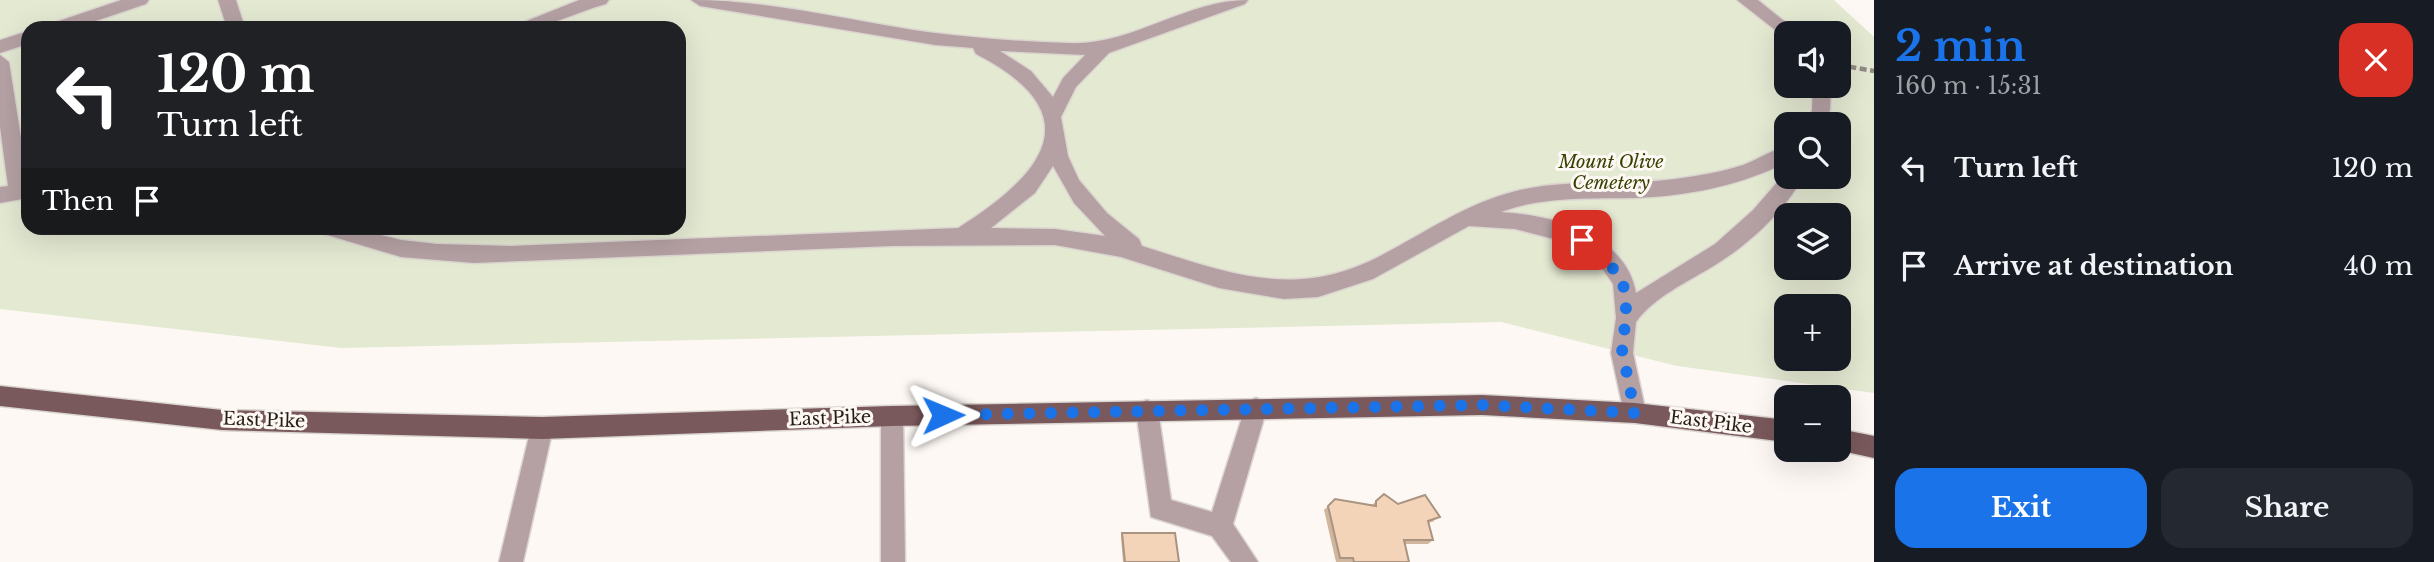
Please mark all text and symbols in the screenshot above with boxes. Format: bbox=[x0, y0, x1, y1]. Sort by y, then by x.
text: 2 min bbox=[1895, 20, 2026, 72]
map controls bbox=[1774, 21, 1851, 462]
button: sound bbox=[1774, 21, 1851, 98]
button: close bbox=[2339, 23, 2413, 97]
text: 120 m bbox=[157, 44, 315, 105]
icon: left bbox=[42, 49, 133, 140]
text: 160 m · 15:31 bbox=[1895, 72, 2042, 100]
text: Turn left bbox=[157, 105, 303, 145]
button: search bbox=[1774, 112, 1851, 189]
icon: left bbox=[1895, 149, 1933, 187]
park label: Mount Olive Cemetery bbox=[1557, 151, 1664, 194]
text: Turn left bbox=[1954, 152, 2078, 184]
text: 120 m bbox=[2331, 152, 2413, 184]
icon: arrive bbox=[128, 182, 166, 220]
text: Then bbox=[42, 185, 114, 217]
button: layers bbox=[1774, 203, 1851, 280]
pin bbox=[1552, 210, 1612, 270]
icon: arrive bbox=[1563, 221, 1601, 259]
icon: arrive bbox=[1895, 247, 1933, 285]
text: Arrive at destination bbox=[1954, 250, 2234, 282]
text: 40 m bbox=[2344, 250, 2413, 282]
button: + bbox=[1774, 294, 1851, 371]
position arrow bbox=[906, 378, 980, 452]
button: − bbox=[1774, 385, 1851, 462]
street label: East Pike bbox=[788, 406, 872, 430]
street label: East Pike bbox=[1669, 406, 1753, 438]
street label: East Pike bbox=[222, 408, 306, 432]
button: Exit bbox=[1895, 468, 2147, 548]
button: Share bbox=[2161, 468, 2413, 548]

